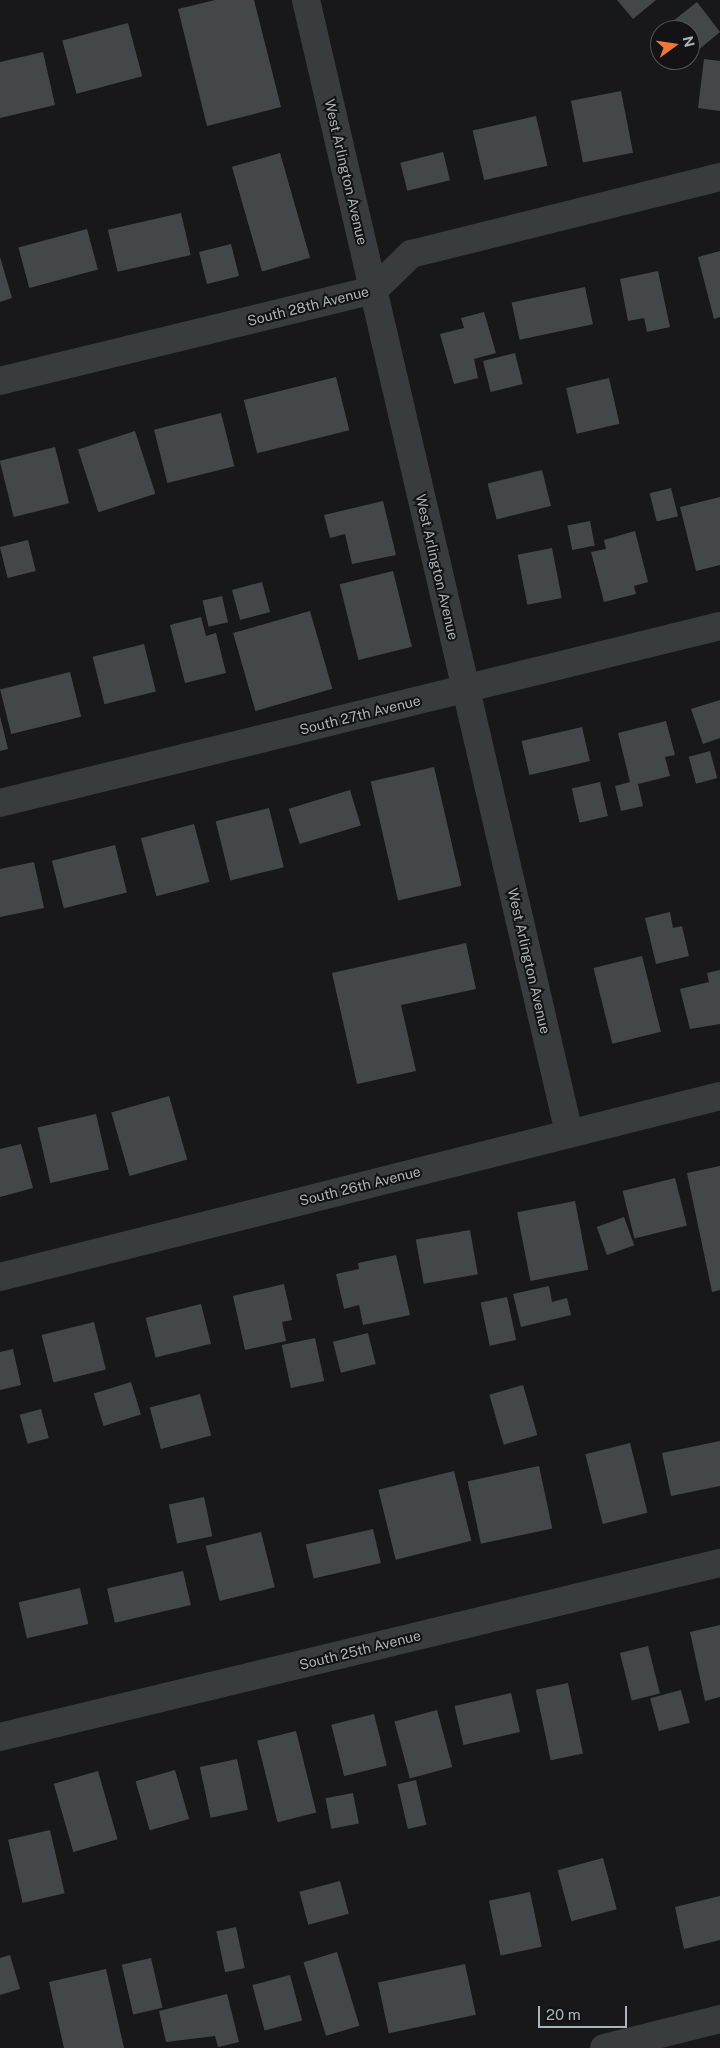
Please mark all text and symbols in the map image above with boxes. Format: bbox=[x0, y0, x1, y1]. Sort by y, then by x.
north arrow bbox=[650, 20, 700, 70]
text: N bbox=[679, 34, 698, 49]
street label: West Arlington Avenue bbox=[321, 97, 371, 247]
street label: South 28th Avenue bbox=[245, 283, 371, 329]
street label: West Arlington Avenue bbox=[412, 492, 462, 642]
street label: South 27th Avenue bbox=[298, 692, 422, 738]
street label: West Arlington Avenue bbox=[504, 886, 554, 1036]
street label: South 26th Avenue bbox=[298, 1163, 422, 1209]
street label: South 25th Avenue bbox=[298, 1627, 422, 1673]
scale bar bbox=[540, 1996, 629, 2028]
text: 20 m bbox=[546, 2006, 581, 2023]

